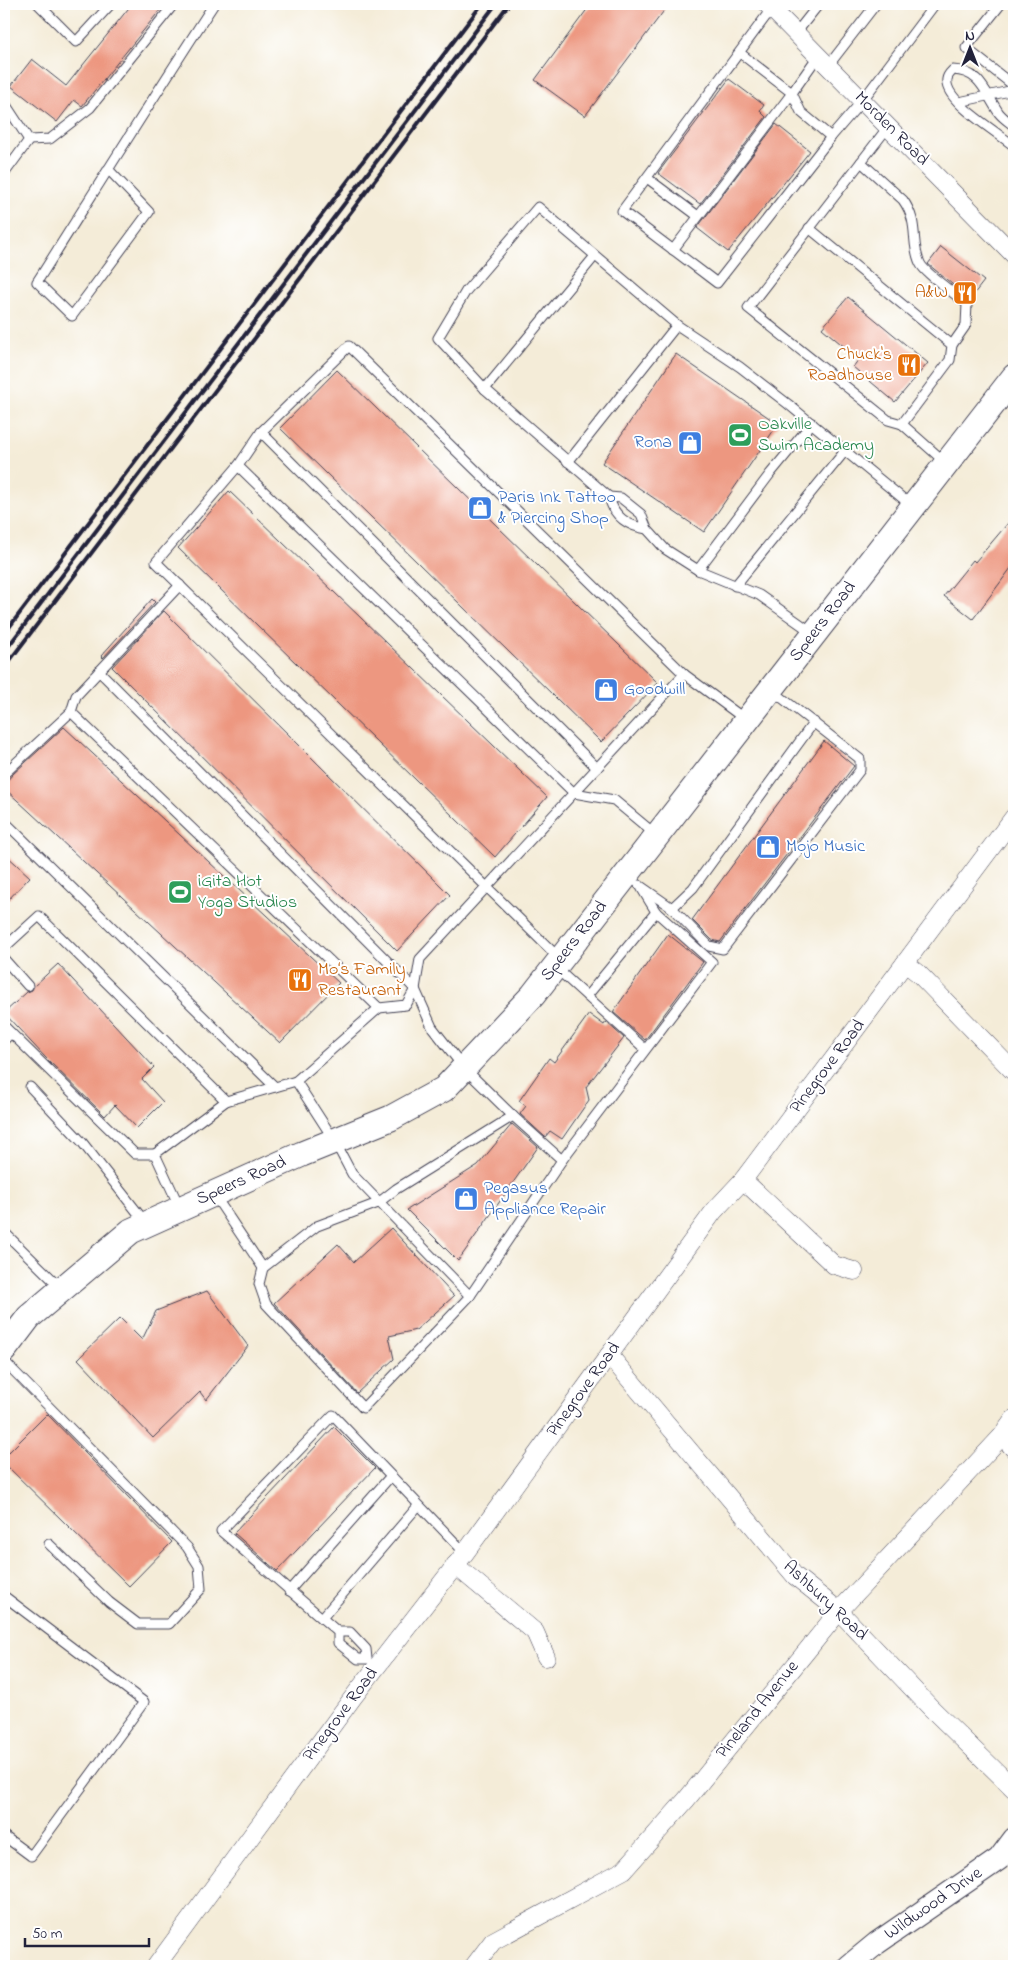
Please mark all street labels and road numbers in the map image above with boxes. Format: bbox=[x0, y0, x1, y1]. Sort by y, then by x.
street label: Morden Road bbox=[848, 86, 934, 172]
street label: Speers Road bbox=[784, 576, 863, 668]
street label: Speers Road bbox=[535, 896, 614, 987]
street label: Pinegrove Road bbox=[784, 1015, 873, 1120]
street label: Speers Road bbox=[192, 1150, 291, 1213]
street label: Pinegrove Road bbox=[541, 1337, 628, 1443]
street label: Ashbury Road bbox=[777, 1555, 873, 1647]
street label: Pineland Avenue bbox=[710, 1655, 806, 1765]
street label: Pinegrove Road bbox=[297, 1663, 386, 1768]
street label: Wildwood Drive bbox=[879, 1860, 989, 1947]

